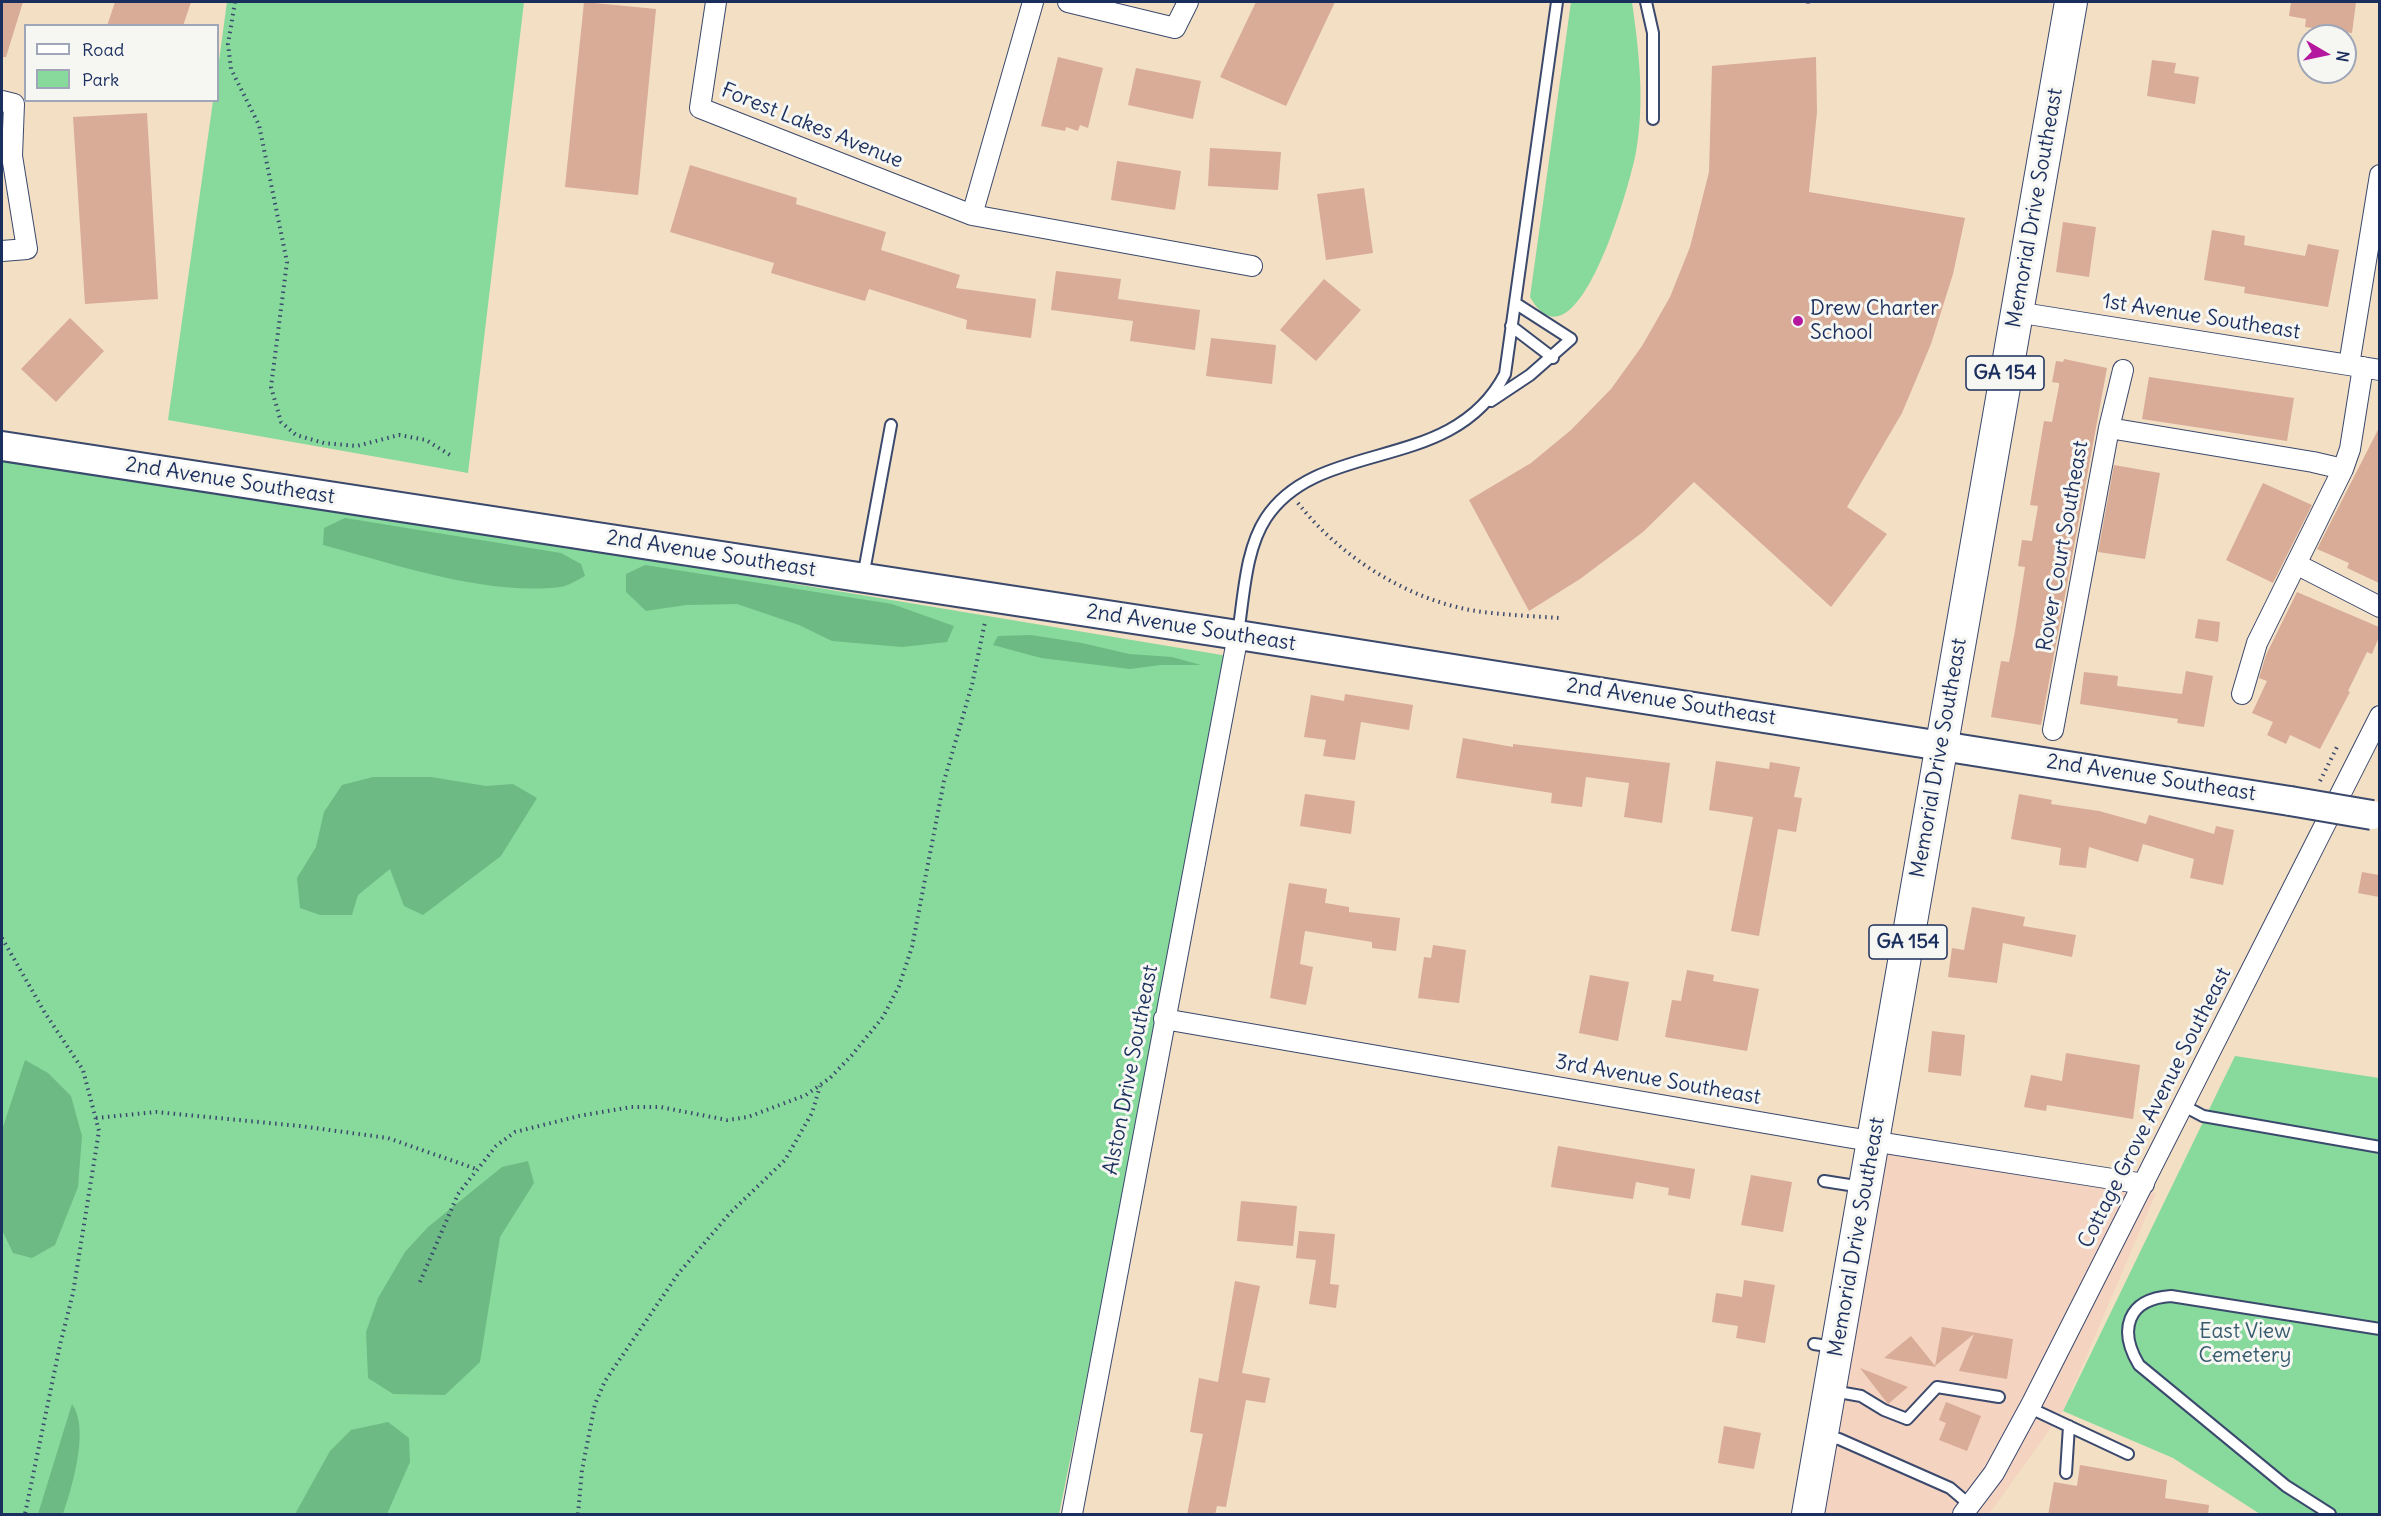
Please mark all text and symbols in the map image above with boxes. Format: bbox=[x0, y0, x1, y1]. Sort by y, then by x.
legend bbox=[24, 24, 219, 102]
north arrow bbox=[2297, 24, 2357, 84]
text: Road bbox=[82, 38, 124, 61]
text: N bbox=[2332, 49, 2354, 64]
text: Park bbox=[82, 68, 119, 91]
street label: Forest Lakes Avenue bbox=[717, 78, 907, 174]
street label: Memorial Drive Southeast bbox=[2001, 86, 2069, 330]
street label: 1st Avenue Southeast bbox=[2100, 289, 2302, 345]
place label: Drew Charter School bbox=[1810, 296, 1939, 346]
marker: Drew Charter School bbox=[1791, 314, 1805, 328]
road number: GA 154 bbox=[1966, 356, 2044, 390]
street label: Rover Court Southeast bbox=[2032, 439, 2094, 653]
street label: 2nd Avenue Southeast bbox=[124, 452, 336, 510]
street label: 2nd Avenue Southeast bbox=[605, 525, 817, 583]
street label: 2nd Avenue Southeast bbox=[1085, 599, 1297, 657]
street label: Memorial Drive Southeast bbox=[1905, 636, 1973, 880]
street label: 2nd Avenue Southeast bbox=[1565, 673, 1777, 731]
street label: 2nd Avenue Southeast bbox=[2045, 749, 2257, 807]
road number: GA 154 bbox=[1869, 925, 1947, 959]
street label: Alston Drive Southeast bbox=[1098, 963, 1164, 1177]
street label: Cottage Grove Avenue Southeast bbox=[2073, 964, 2237, 1252]
street label: 3rd Avenue Southeast bbox=[1553, 1050, 1763, 1110]
street label: Memorial Drive Southeast bbox=[1823, 1115, 1891, 1359]
park label: East View Cemetery bbox=[2199, 1319, 2291, 1369]

